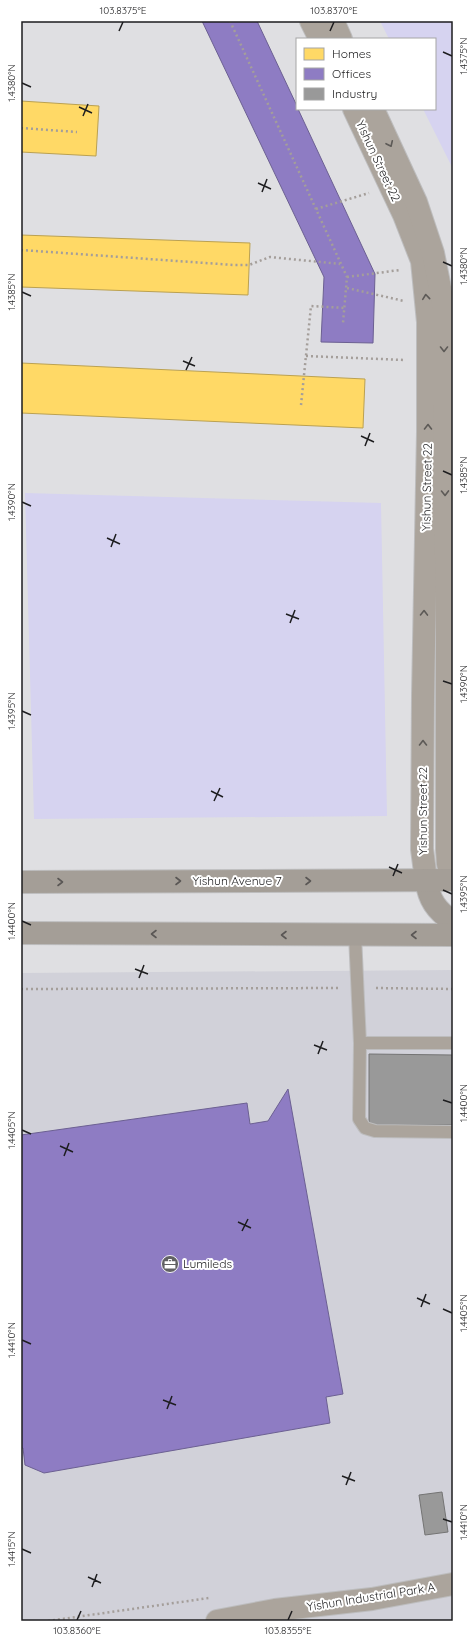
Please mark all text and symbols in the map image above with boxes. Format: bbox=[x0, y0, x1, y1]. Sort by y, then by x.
text: 103.8375°E bbox=[100, 4, 147, 17]
text: 103.8370°E bbox=[310, 4, 358, 17]
legend bbox=[296, 38, 436, 110]
text: 1.4375°N bbox=[457, 38, 470, 74]
text: Homes bbox=[332, 46, 372, 61]
text: 1.4380°N bbox=[5, 64, 18, 102]
text: Offices bbox=[332, 66, 371, 81]
text: Industry bbox=[332, 86, 377, 101]
street label: Yishun Street 22 bbox=[353, 118, 404, 204]
one-way arrow bbox=[385, 140, 393, 148]
text: 1.4380°N bbox=[457, 247, 470, 285]
text: 1.4385°N bbox=[5, 273, 18, 311]
one-way arrow bbox=[421, 294, 430, 300]
one-way arrow bbox=[440, 346, 448, 352]
one-way arrow bbox=[424, 424, 432, 430]
street label: Yishun Street 22 bbox=[418, 442, 435, 531]
text: 1.4385°N bbox=[457, 456, 470, 494]
text: 1.4390°N bbox=[5, 483, 18, 521]
one-way arrow bbox=[441, 490, 449, 496]
one-way arrow bbox=[420, 610, 428, 616]
text: 1.4390°N bbox=[457, 665, 470, 703]
text: 1.4395°N bbox=[5, 692, 18, 730]
one-way arrow bbox=[419, 740, 427, 746]
street label: Yishun Street 22 bbox=[415, 767, 430, 855]
street label: Yishun Avenue 7 bbox=[192, 873, 282, 888]
text: 1.4395°N bbox=[457, 875, 470, 913]
one-way arrow bbox=[175, 877, 181, 885]
one-way arrow bbox=[305, 877, 311, 885]
one-way arrow bbox=[57, 878, 63, 886]
text: 1.4400°N bbox=[5, 902, 18, 940]
one-way arrow bbox=[151, 930, 157, 938]
one-way arrow bbox=[281, 931, 287, 939]
one-way arrow bbox=[411, 931, 417, 939]
text: 1.4400°N bbox=[457, 1084, 470, 1122]
text: 1.4405°N bbox=[5, 1111, 18, 1149]
office icon: Lumileds bbox=[160, 1254, 180, 1274]
place label: Lumileds bbox=[183, 1256, 232, 1271]
text: 1.4405°N bbox=[457, 1294, 470, 1332]
text: 1.4410°N bbox=[5, 1322, 18, 1358]
text: 1.4410°N bbox=[457, 1504, 470, 1540]
text: 1.4415°N bbox=[5, 1531, 18, 1567]
street label: Yishun Industrial Park A bbox=[306, 1579, 436, 1614]
text: 103.8360°E bbox=[53, 1624, 101, 1637]
text: 103.8355°E bbox=[264, 1624, 312, 1637]

